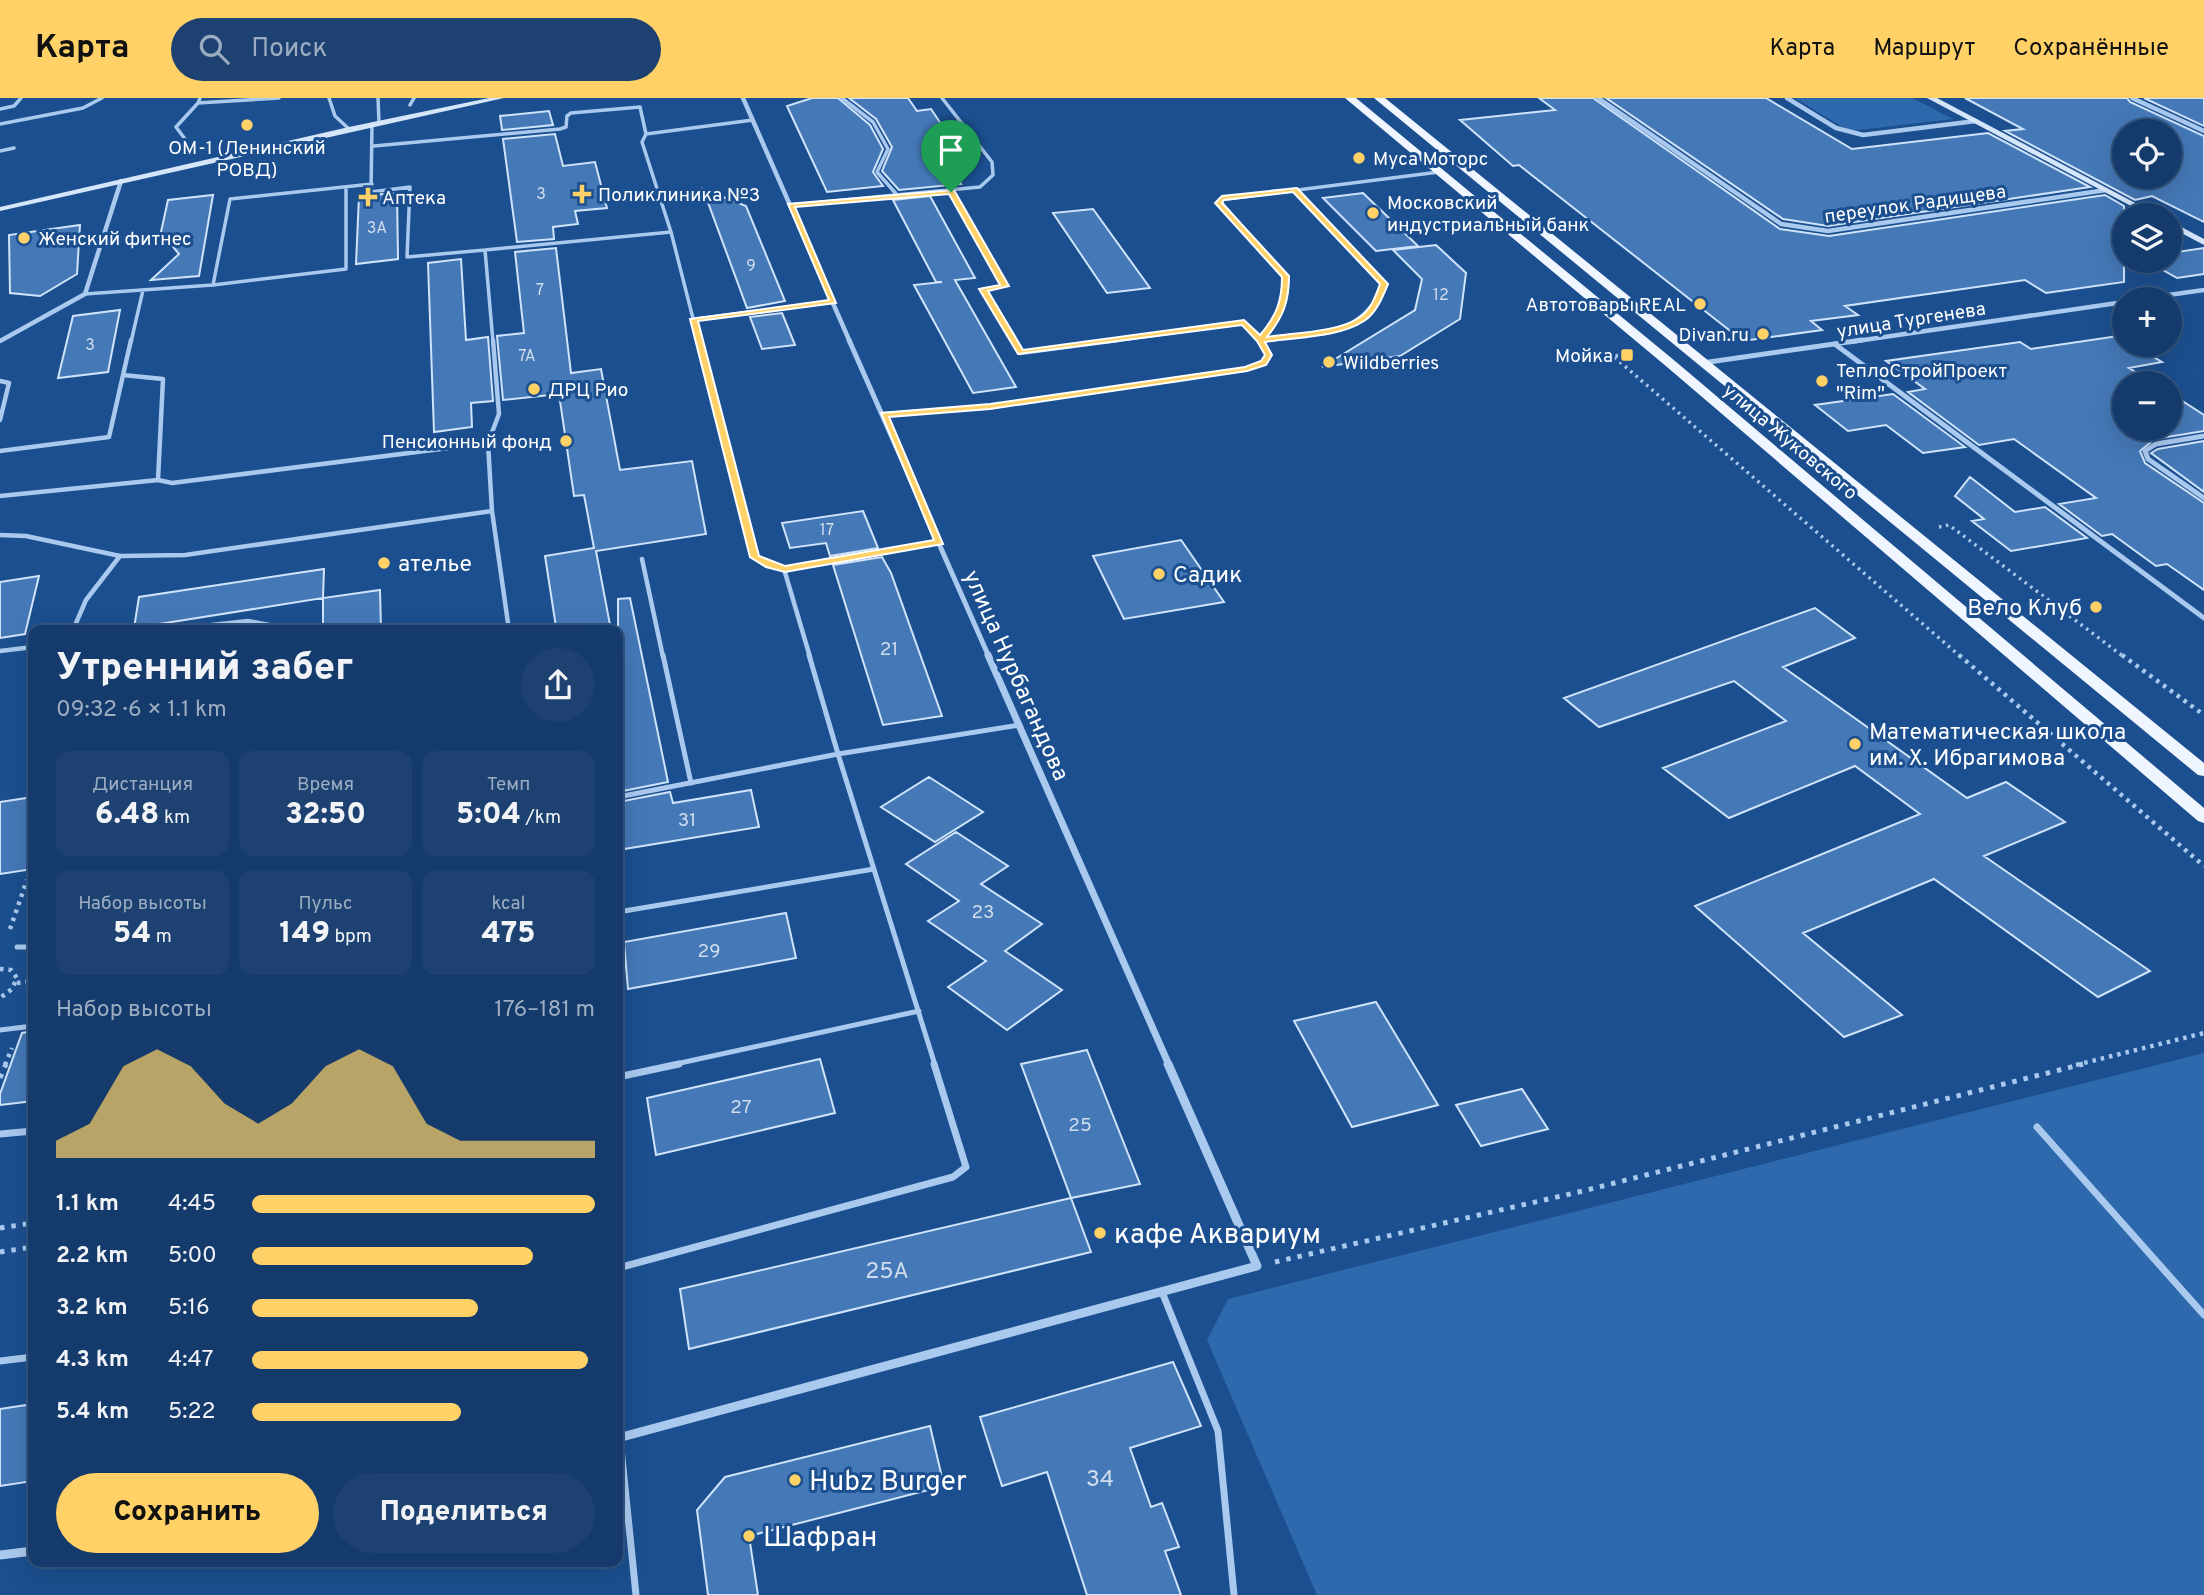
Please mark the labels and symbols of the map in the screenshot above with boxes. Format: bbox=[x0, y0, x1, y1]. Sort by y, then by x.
marker: ОМ-1 (Ленинский РОВД) bbox=[239, 117, 255, 133]
pin bbox=[921, 120, 981, 192]
place label: ОМ-1 (Ленинский РОВД) bbox=[168, 137, 326, 183]
place label: Муса Моторс bbox=[1373, 148, 1488, 172]
marker: Муса Моторс bbox=[1351, 150, 1367, 166]
street label: переулок Радищева bbox=[1823, 180, 2008, 230]
marker: Поликлиника №3 bbox=[572, 184, 592, 204]
place label: Поликлиника №3 bbox=[598, 184, 760, 208]
house number: 3 bbox=[536, 185, 546, 205]
place label: Аптека bbox=[382, 187, 446, 211]
marker: Аптека bbox=[360, 189, 376, 205]
place label: Московский индустриальный банк bbox=[1387, 192, 1590, 238]
marker: Московский индустриальный банк bbox=[1365, 205, 1381, 221]
house number: 3А bbox=[367, 219, 387, 239]
place label: Женский фитнес bbox=[38, 228, 192, 252]
marker: Женский фитнес bbox=[16, 230, 32, 246]
house number: 9 bbox=[746, 257, 756, 277]
house number: 7 bbox=[536, 281, 544, 301]
house number: 12 bbox=[1433, 286, 1449, 306]
place label: Автотовары REAL bbox=[1526, 294, 1686, 318]
marker: Автотовары REAL bbox=[1692, 296, 1708, 312]
street label: улица Тургенева bbox=[1835, 297, 1987, 345]
place label: Divan.ru bbox=[1679, 324, 1749, 348]
marker: Divan.ru bbox=[1755, 326, 1771, 342]
house number: 3 bbox=[85, 336, 95, 356]
place label: Мойка bbox=[1555, 345, 1613, 369]
house number: 7А bbox=[518, 347, 536, 367]
marker: Мойка bbox=[1619, 347, 1635, 363]
place label: Wildberries bbox=[1343, 352, 1439, 376]
marker: Wildberries bbox=[1321, 354, 1337, 370]
place label: ТеплоСтройПроект "Rim" bbox=[1836, 360, 2008, 406]
marker: ТеплоСтройПроект "Rim" bbox=[1814, 373, 1830, 389]
place label: ДРЦ Рио bbox=[548, 379, 628, 403]
street label: улица Жуковского bbox=[1718, 379, 1862, 506]
marker: ДРЦ Рио bbox=[526, 381, 542, 397]
place label: Пенсионный фонд bbox=[382, 431, 552, 455]
marker: Пенсионный фонд bbox=[558, 433, 574, 449]
house number: 17 bbox=[820, 521, 834, 541]
place label: ателье bbox=[398, 551, 472, 580]
marker: ателье bbox=[376, 555, 392, 571]
place label: Садик bbox=[1173, 562, 1242, 591]
street label: улица Нурбагандова bbox=[955, 566, 1074, 786]
marker: Садик bbox=[1151, 566, 1167, 582]
place label: Вело Клуб bbox=[1967, 595, 2082, 624]
marker: Вело Клуб bbox=[2088, 599, 2104, 615]
house number: 21 bbox=[880, 638, 898, 662]
place label: Математическая школа им. Х. Ибрагимова bbox=[1869, 719, 2126, 774]
marker: Математическая школа им. Х. Ибрагимова bbox=[1847, 736, 1863, 752]
house number: 31 bbox=[678, 809, 696, 833]
house number: 23 bbox=[971, 901, 995, 925]
house number: 29 bbox=[698, 940, 720, 964]
house number: 27 bbox=[730, 1096, 752, 1120]
house number: 25 bbox=[1068, 1114, 1092, 1138]
place label: кафе Аквариум bbox=[1114, 1218, 1321, 1254]
marker: кафе Аквариум bbox=[1092, 1225, 1108, 1241]
house number: 25А bbox=[865, 1258, 909, 1287]
place label: Hubz Burger bbox=[809, 1465, 967, 1501]
house number: 34 bbox=[1086, 1466, 1114, 1495]
marker: Hubz Burger bbox=[787, 1472, 803, 1488]
place label: Шафран bbox=[763, 1521, 877, 1557]
marker: Шафран bbox=[741, 1528, 757, 1544]

